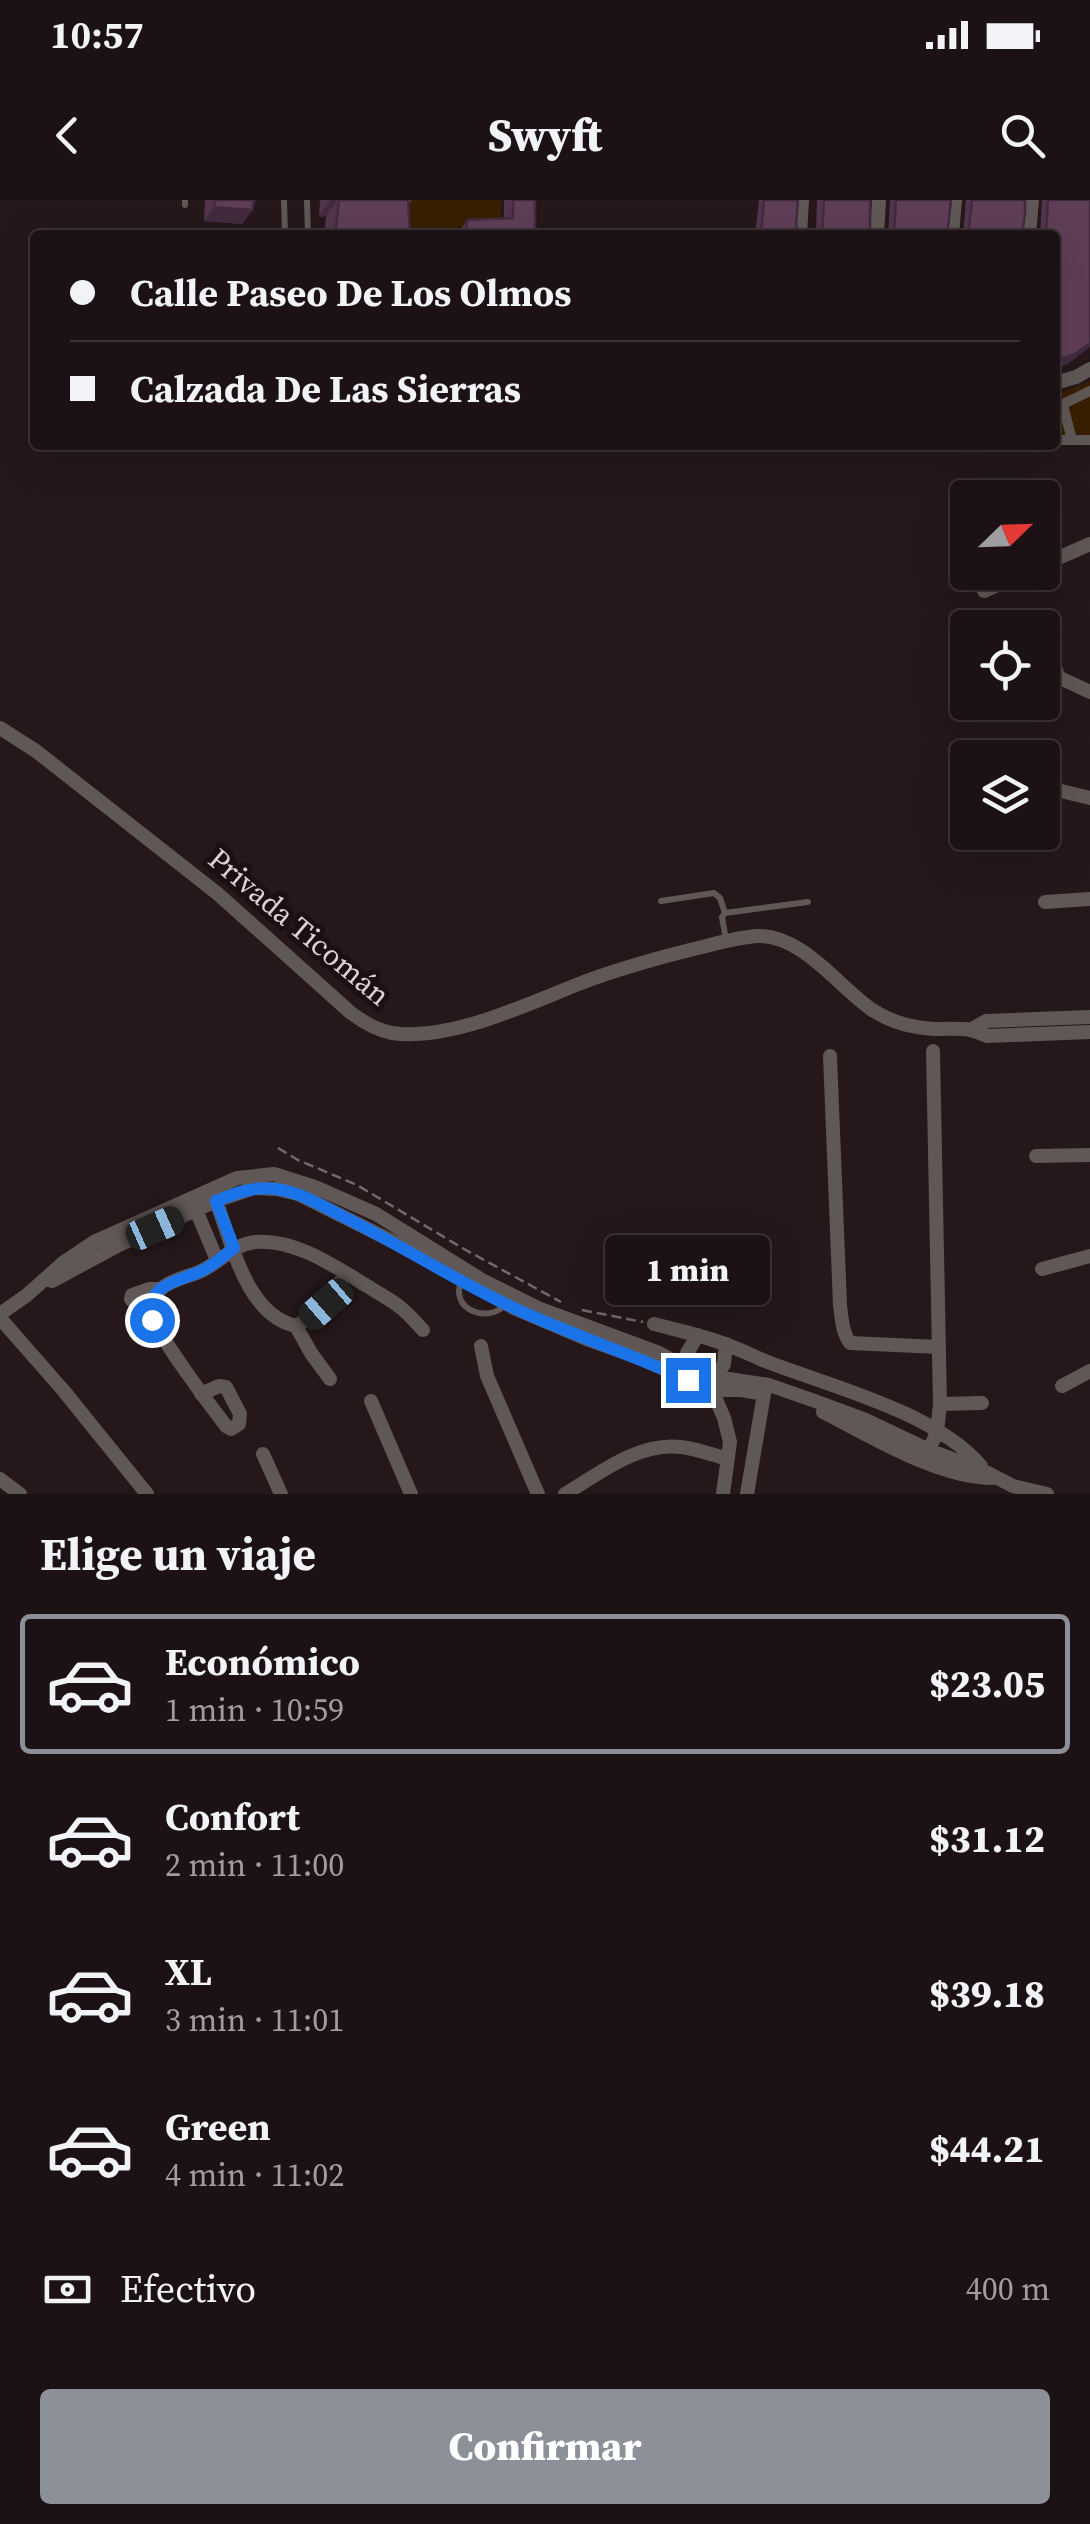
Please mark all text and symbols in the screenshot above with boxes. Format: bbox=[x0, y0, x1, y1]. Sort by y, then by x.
text: 10:57 bbox=[50, 9, 144, 61]
text: Swyft bbox=[488, 104, 602, 166]
icon: back bbox=[40, 108, 95, 163]
icon: search bbox=[995, 108, 1050, 163]
text: Calle Paseo De Los Olmos bbox=[130, 267, 571, 319]
text: Calzada De Las Sierras bbox=[130, 363, 521, 415]
north arrow bbox=[950, 480, 1060, 590]
map controls bbox=[950, 480, 1060, 850]
button: locate bbox=[950, 610, 1060, 720]
button: layers bbox=[950, 740, 1060, 850]
street label: Privada Ticomán bbox=[200, 838, 399, 1015]
car bbox=[121, 1202, 189, 1254]
callout: 1 min bbox=[606, 1235, 770, 1305]
text: 1 min bbox=[646, 1248, 729, 1292]
car bbox=[294, 1273, 358, 1335]
route start bbox=[130, 1298, 175, 1343]
route end bbox=[666, 1358, 711, 1403]
text: Elige un viaje bbox=[40, 1523, 316, 1585]
text: Económico bbox=[165, 1636, 360, 1688]
icon: car bbox=[45, 1639, 135, 1729]
text: $23.05 bbox=[929, 1658, 1045, 1710]
text: 1 min · 10:59 bbox=[165, 1688, 344, 1732]
text: Confort bbox=[165, 1791, 300, 1843]
icon: car bbox=[45, 1794, 135, 1884]
text: $31.12 bbox=[929, 1813, 1045, 1865]
text: 2 min · 11:00 bbox=[165, 1843, 344, 1887]
text: XL bbox=[165, 1946, 212, 1998]
icon: car bbox=[45, 1949, 135, 2039]
text: $39.18 bbox=[929, 1968, 1045, 2020]
text: 3 min · 11:01 bbox=[165, 1998, 344, 2042]
text: Green bbox=[165, 2101, 271, 2153]
icon: car bbox=[45, 2104, 135, 2194]
text: $44.21 bbox=[929, 2123, 1045, 2175]
text: 4 min · 11:02 bbox=[165, 2153, 344, 2197]
icon: cash bbox=[40, 2262, 95, 2317]
text: Efectivo bbox=[120, 2263, 256, 2315]
text: 400 m bbox=[966, 2267, 1050, 2311]
button: Confirmar bbox=[40, 2389, 1050, 2504]

